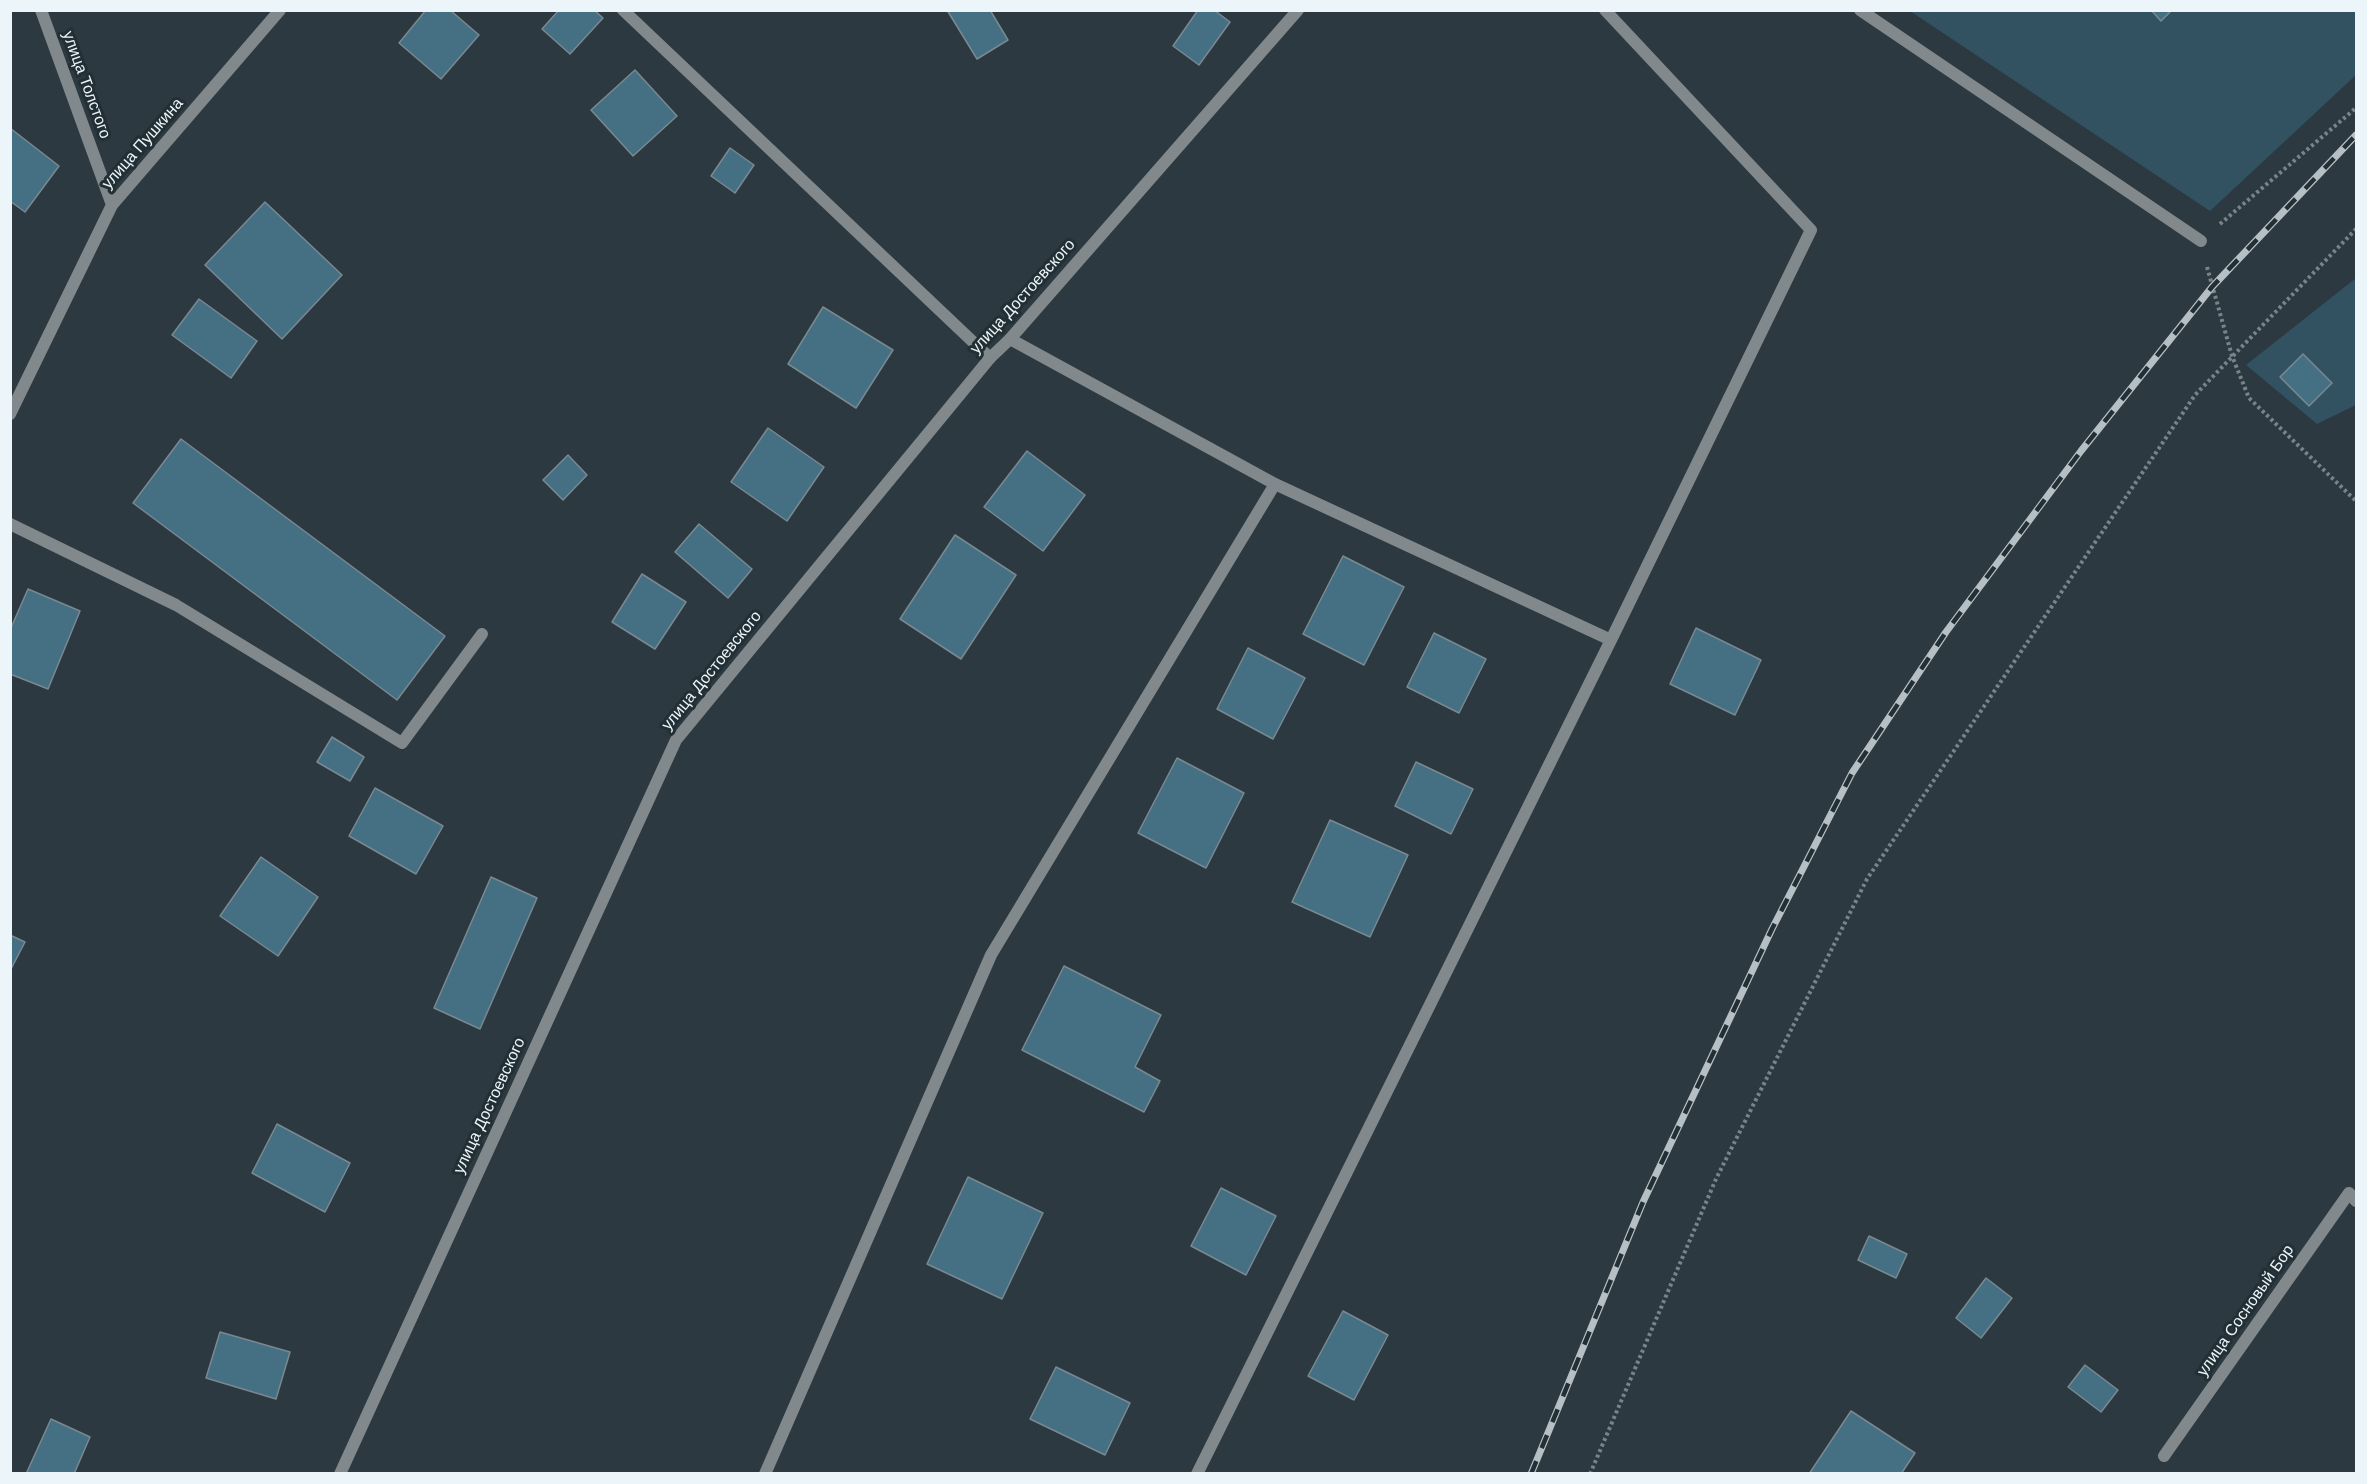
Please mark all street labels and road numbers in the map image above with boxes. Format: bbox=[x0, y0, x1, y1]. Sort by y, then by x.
street label: улица Толстого bbox=[58, 29, 114, 141]
street label: улица Пушкина bbox=[98, 95, 188, 193]
street label: улица Достоевского bbox=[966, 236, 1080, 358]
street label: улица Достоевского bbox=[658, 607, 766, 735]
street label: улица Достоевского bbox=[450, 1035, 530, 1177]
street label: улица Сосновый Бор bbox=[2193, 1242, 2299, 1380]

